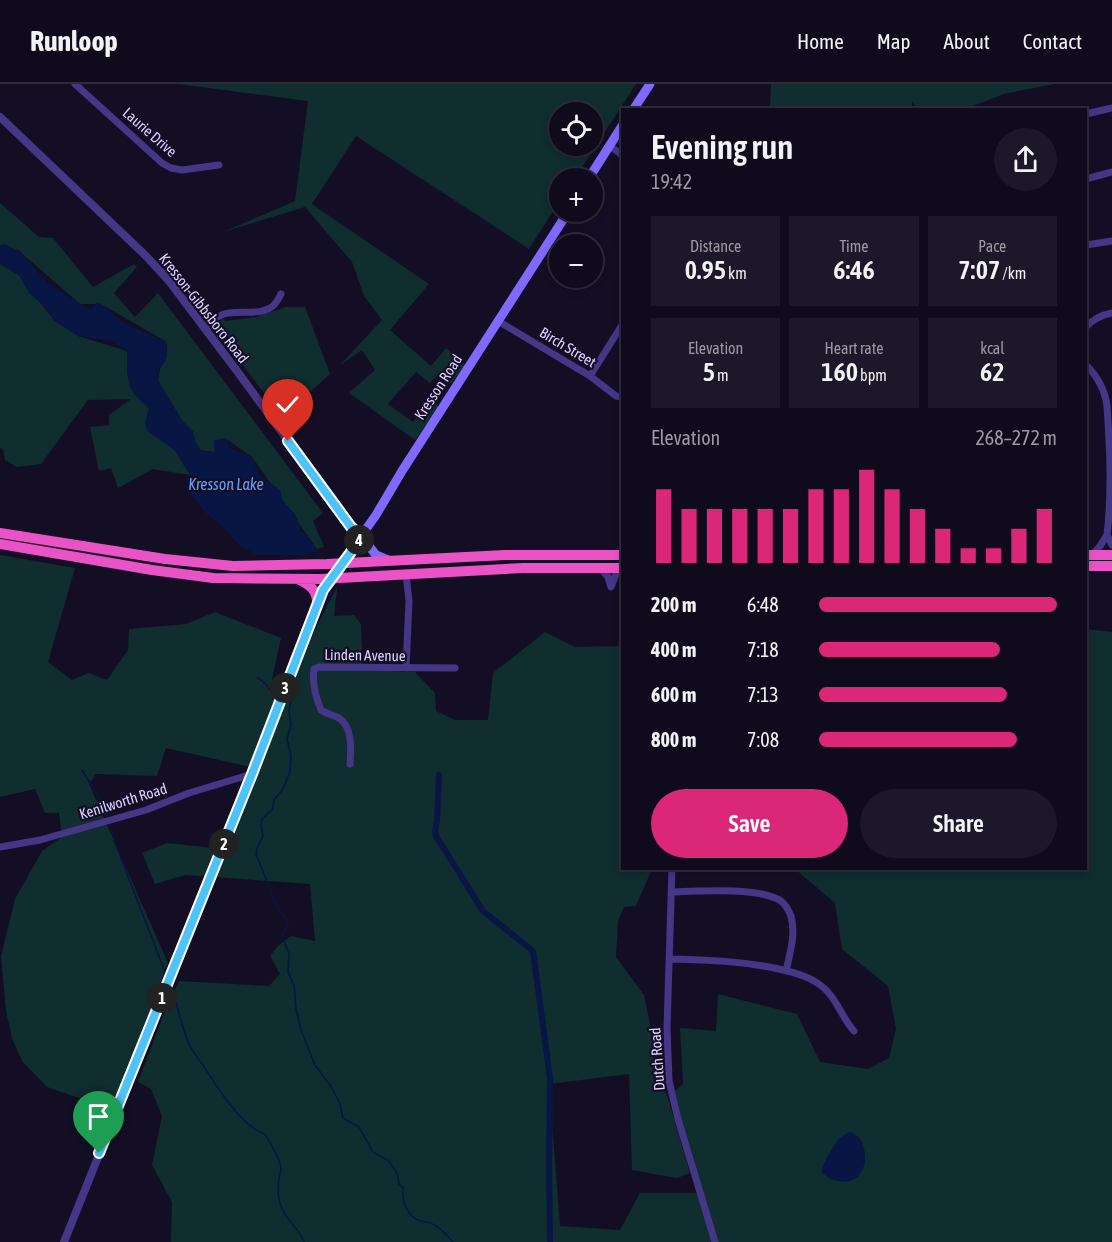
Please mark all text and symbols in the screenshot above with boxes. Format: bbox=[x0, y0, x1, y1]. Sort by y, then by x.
text: Runloop bbox=[30, 25, 118, 57]
text: Home bbox=[797, 29, 844, 53]
text: Map bbox=[877, 29, 911, 53]
text: About bbox=[944, 29, 990, 53]
text: Contact bbox=[1023, 29, 1082, 53]
map controls bbox=[549, 102, 603, 288]
button: locate bbox=[549, 102, 603, 156]
street label: Laurie Drive bbox=[120, 104, 181, 160]
text: Evening run bbox=[651, 128, 793, 166]
button: share bbox=[994, 128, 1057, 191]
button: + bbox=[549, 168, 603, 222]
text: 19:42 bbox=[651, 170, 692, 193]
button: − bbox=[549, 234, 603, 288]
text: Distance bbox=[690, 237, 741, 255]
text: Time bbox=[839, 237, 869, 255]
text: Pace bbox=[978, 237, 1006, 255]
street label: Kresson-Gibbsboro Road bbox=[156, 250, 252, 366]
text: 0.95 bbox=[685, 255, 726, 285]
text: 6:46 bbox=[833, 255, 875, 285]
text: 7:07 bbox=[958, 255, 1000, 285]
text: km bbox=[726, 264, 747, 282]
text: /km bbox=[1000, 264, 1026, 282]
street label: Birch Street bbox=[537, 324, 599, 370]
text: Elevation bbox=[688, 339, 743, 357]
text: Heart rate bbox=[825, 339, 883, 357]
text: kcal bbox=[980, 339, 1004, 357]
street label: Kresson Road bbox=[411, 351, 465, 423]
text: 5 bbox=[703, 357, 715, 387]
text: 160 bbox=[821, 357, 858, 387]
text: 62 bbox=[980, 357, 1005, 387]
text: m bbox=[715, 366, 729, 384]
text: bpm bbox=[858, 366, 887, 384]
pin bbox=[262, 379, 313, 441]
icon: check bbox=[271, 388, 304, 421]
text: Elevation bbox=[651, 426, 720, 449]
text: 268–272 m bbox=[975, 426, 1057, 449]
water label: Kresson Lake bbox=[188, 475, 264, 493]
pin: 4 bbox=[344, 525, 374, 555]
text: 4 bbox=[355, 531, 363, 549]
text: 200 m bbox=[651, 593, 696, 616]
text: 6:48 bbox=[747, 593, 779, 616]
text: 400 m bbox=[651, 638, 696, 661]
text: 7:18 bbox=[747, 638, 779, 661]
street label: Linden Avenue bbox=[324, 646, 406, 664]
pin: 3 bbox=[270, 673, 300, 703]
text: 3 bbox=[281, 679, 289, 697]
text: 600 m bbox=[651, 683, 696, 706]
text: 7:13 bbox=[747, 683, 779, 706]
text: 800 m bbox=[651, 728, 696, 751]
text: 7:08 bbox=[747, 728, 779, 751]
street label: Kenilworth Road bbox=[77, 780, 169, 822]
button: Save bbox=[651, 789, 848, 858]
button: Share bbox=[860, 789, 1057, 858]
pin: 2 bbox=[209, 829, 239, 859]
text: 2 bbox=[220, 835, 228, 853]
pin: 1 bbox=[147, 983, 177, 1013]
text: 1 bbox=[158, 989, 166, 1007]
street label: Dutch Road bbox=[646, 1027, 668, 1091]
pin bbox=[73, 1091, 124, 1153]
icon: arrive bbox=[82, 1100, 115, 1133]

